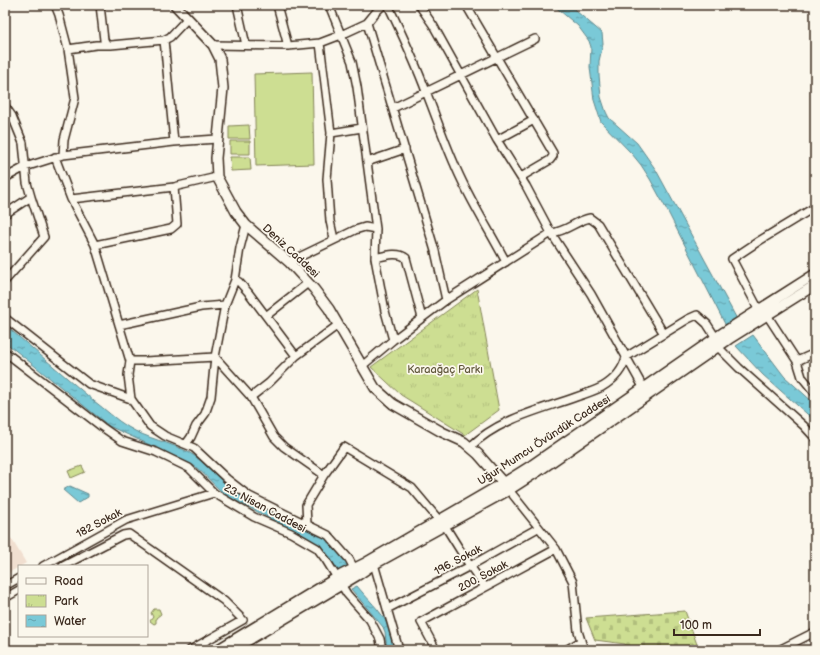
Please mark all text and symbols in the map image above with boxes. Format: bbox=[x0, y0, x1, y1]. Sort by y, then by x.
street label: Deniz Caddesi bbox=[260, 221, 322, 281]
park label: Karaağaç Parkı bbox=[407, 363, 483, 376]
street label: Uğur Mumcu Övündük Caddesi bbox=[475, 391, 613, 488]
street label: 23. Nisan Caddesi bbox=[222, 481, 308, 535]
street label: 182 Sokak bbox=[74, 505, 124, 540]
street label: 196. Sokak bbox=[432, 542, 485, 578]
street label: 200. Sokak bbox=[456, 557, 510, 594]
legend bbox=[18, 565, 148, 637]
text: Road bbox=[54, 574, 83, 589]
text: Park bbox=[54, 594, 78, 609]
scale bar bbox=[674, 611, 760, 637]
text: Water bbox=[54, 614, 86, 629]
text: 100 m bbox=[680, 618, 712, 633]

